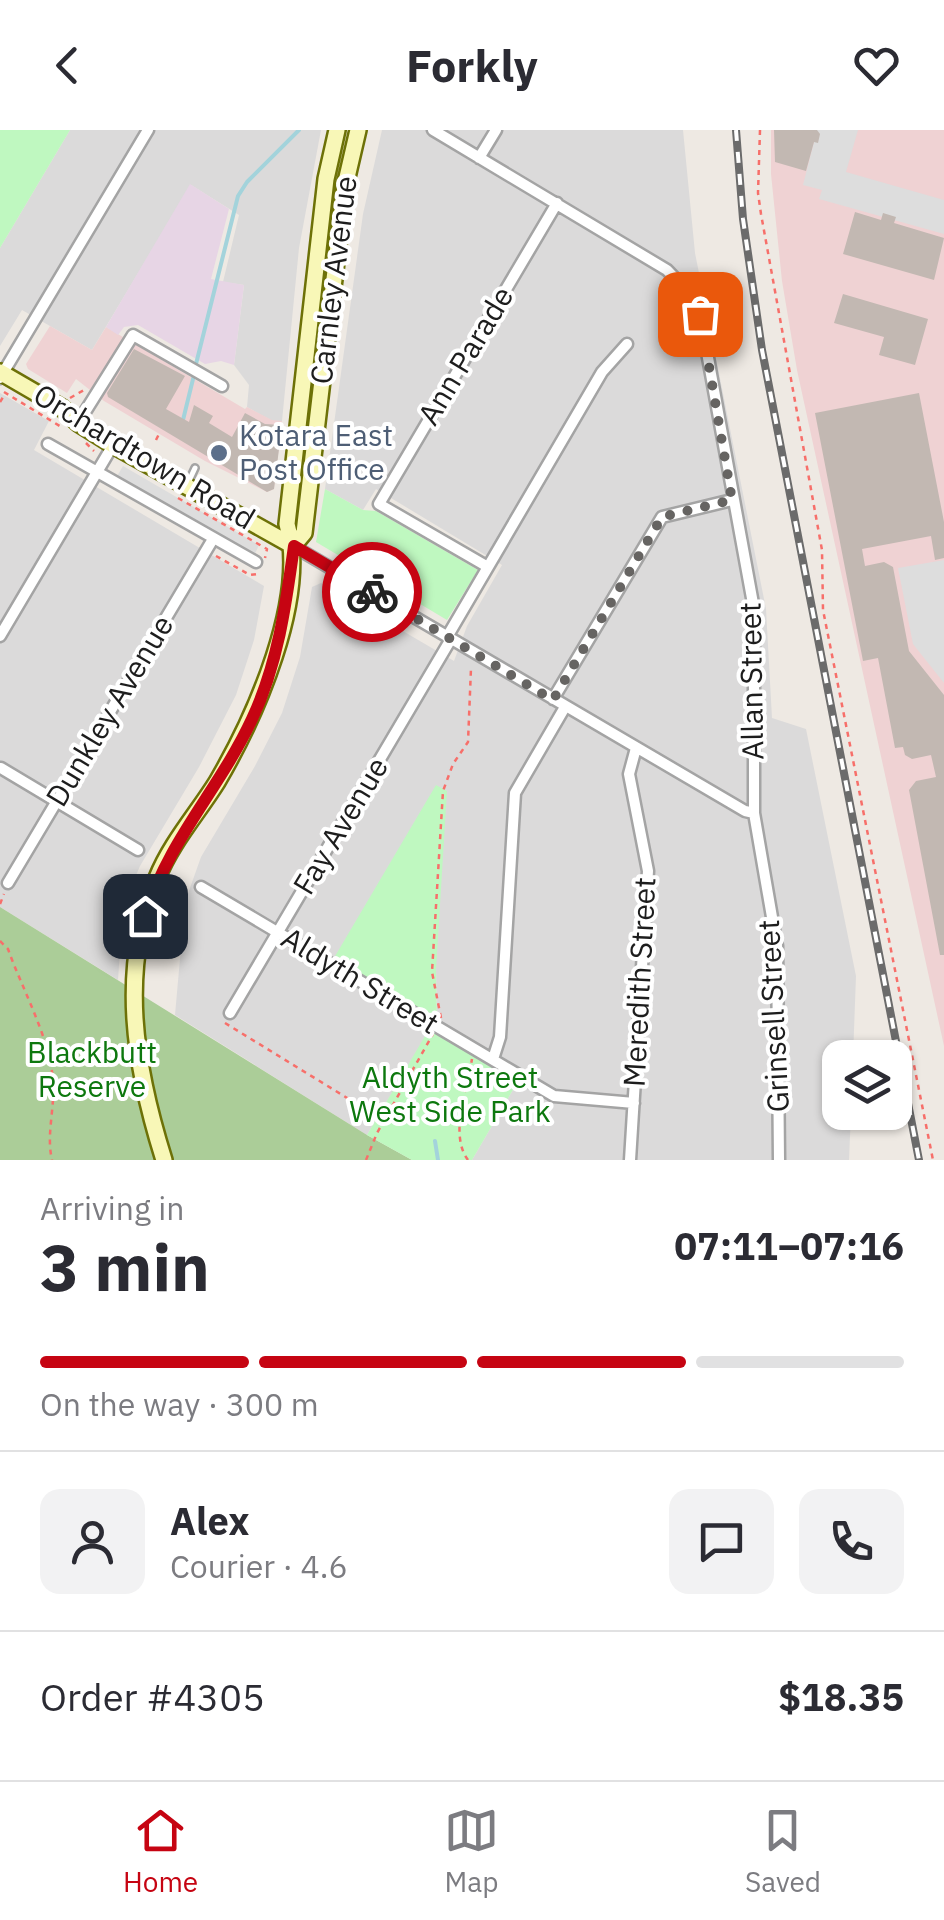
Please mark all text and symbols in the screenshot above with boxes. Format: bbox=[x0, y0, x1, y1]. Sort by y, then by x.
text: Forkly bbox=[406, 36, 538, 94]
icon: back bbox=[40, 38, 95, 93]
icon: heart bbox=[849, 38, 904, 93]
street label: Carnley Avenue bbox=[300, 174, 365, 386]
pin bbox=[658, 272, 743, 357]
street label: Ann Parade bbox=[408, 279, 521, 432]
icon: bag bbox=[673, 287, 728, 342]
street label: Orchardtown Road bbox=[27, 374, 263, 537]
place label: Kotara East Post Office bbox=[239, 415, 393, 488]
marker: Kotara East Post Office bbox=[208, 442, 230, 464]
courier bbox=[322, 542, 422, 642]
icon: bike bbox=[345, 565, 400, 620]
street label: Allan Street bbox=[730, 602, 771, 760]
street label: Dunkley Avenue bbox=[36, 607, 181, 813]
street label: Fay Avenue bbox=[283, 749, 396, 901]
pin bbox=[103, 874, 188, 959]
street label: Meredith Street bbox=[614, 876, 663, 1088]
icon: home bbox=[118, 889, 173, 944]
street label: Aldyth Street bbox=[275, 917, 447, 1042]
street label: Grinsell Street bbox=[748, 919, 797, 1113]
park label: Blackbutt Reserve bbox=[27, 1032, 157, 1105]
map controls bbox=[822, 1040, 912, 1130]
button: layers bbox=[822, 1040, 912, 1130]
park label: Aldyth Street West Side Park bbox=[349, 1057, 551, 1130]
text: Arriving in bbox=[40, 1187, 185, 1229]
text: 07:11–07:16 bbox=[674, 1221, 904, 1270]
text: 3 min bbox=[40, 1224, 210, 1309]
text: On the way · 300 m bbox=[40, 1383, 319, 1425]
button: person bbox=[40, 1489, 145, 1594]
button: chat bbox=[669, 1489, 774, 1594]
button: phone bbox=[799, 1489, 904, 1594]
text: Alex bbox=[170, 1496, 250, 1545]
text: Courier · 4.6 bbox=[170, 1545, 348, 1587]
text: Order #4305 bbox=[40, 1672, 265, 1721]
text: $18.35 bbox=[778, 1672, 904, 1721]
tab: Home bbox=[123, 1803, 198, 1900]
tab: Map bbox=[444, 1803, 499, 1900]
tab: Saved bbox=[745, 1803, 821, 1900]

